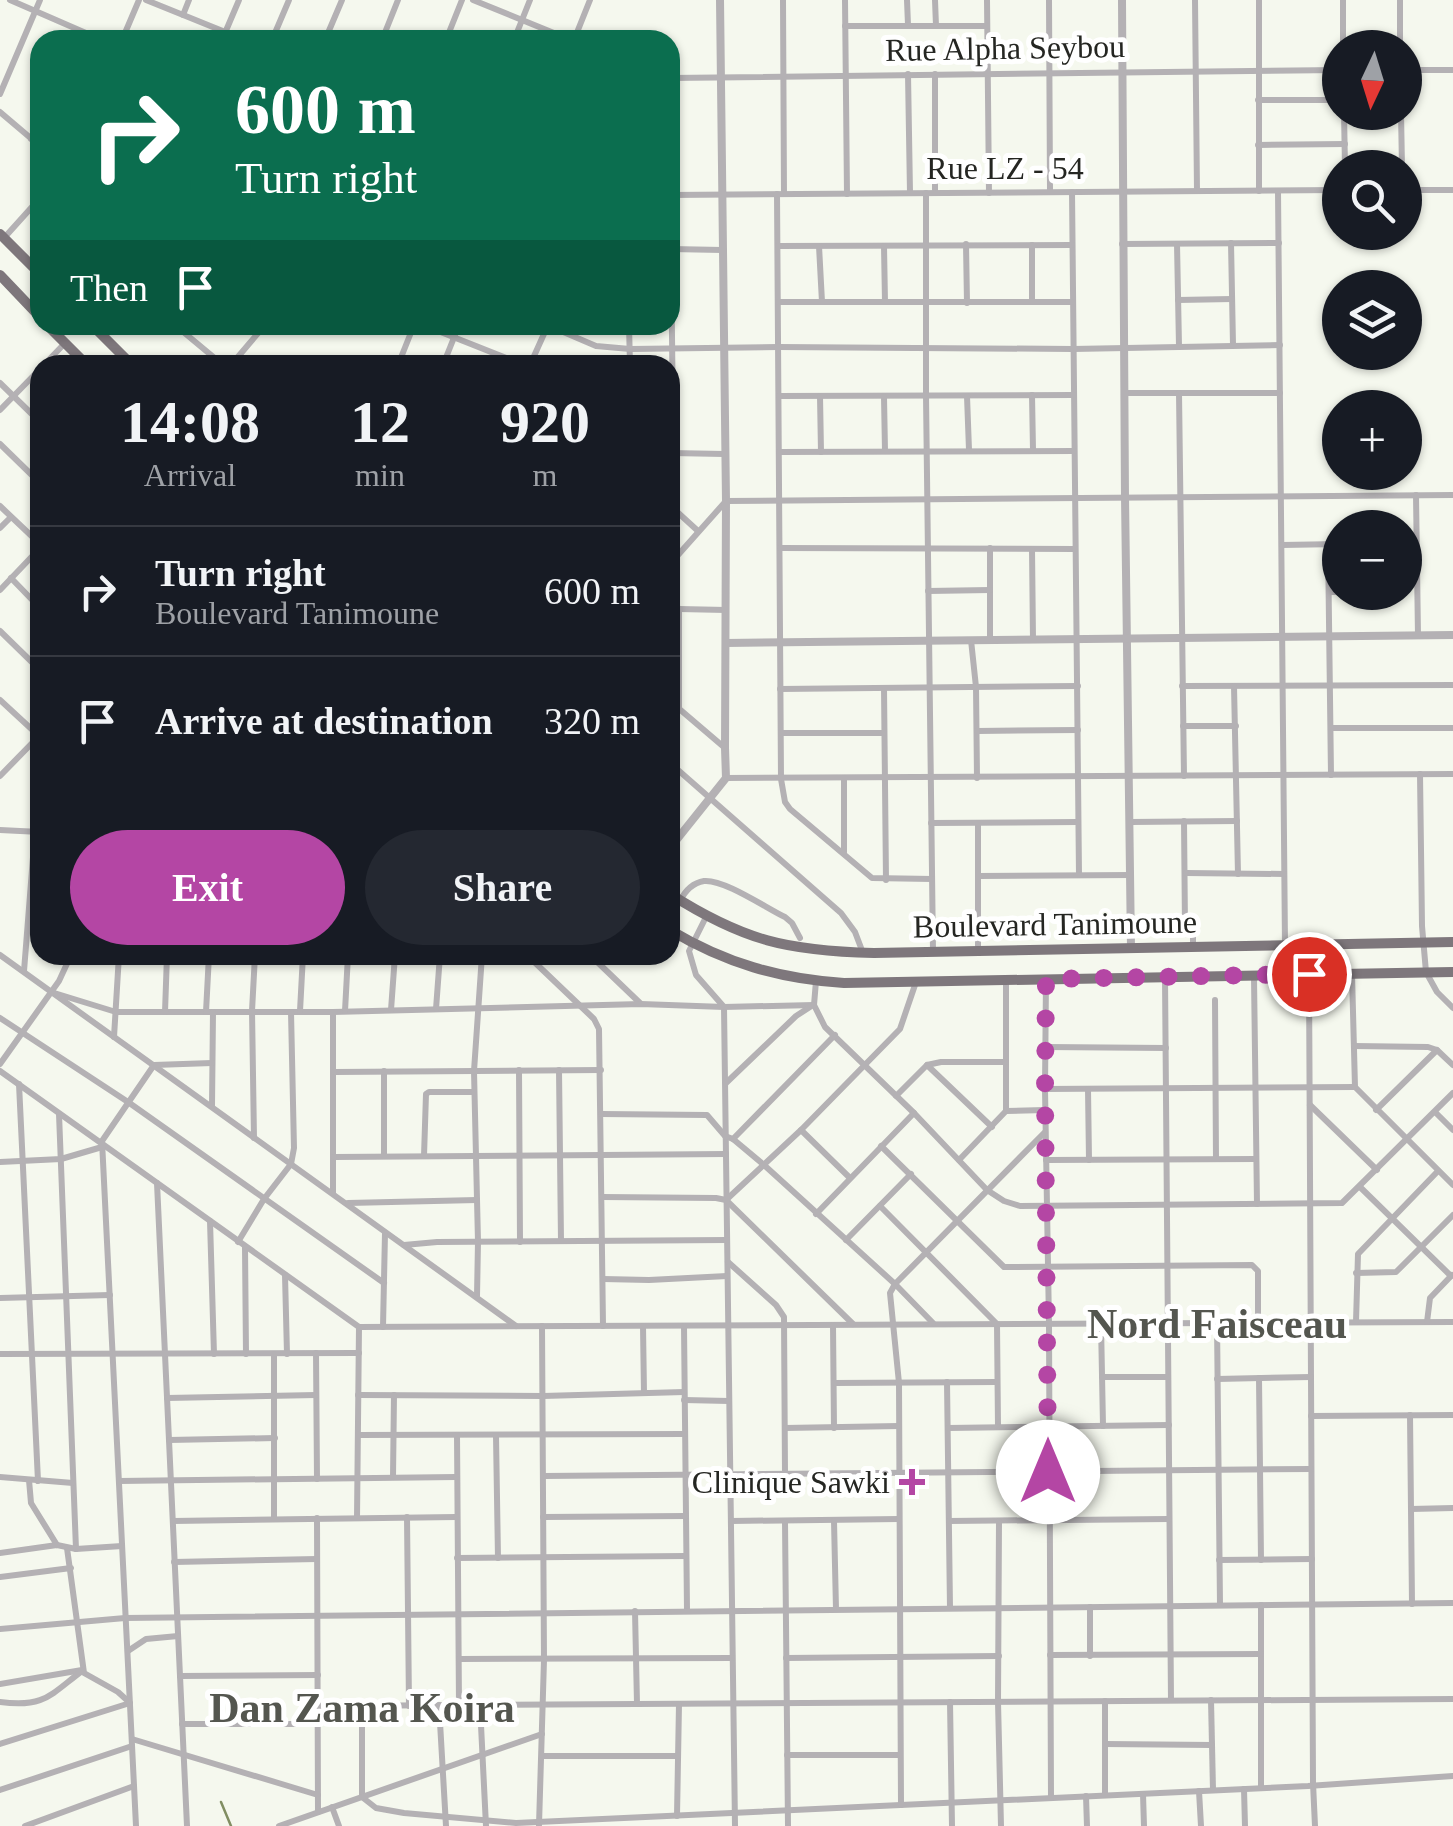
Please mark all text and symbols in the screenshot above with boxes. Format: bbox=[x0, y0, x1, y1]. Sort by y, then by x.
street label: Rue Alpha Seybou bbox=[885, 28, 1125, 68]
north arrow bbox=[1322, 30, 1422, 130]
map controls bbox=[1322, 30, 1422, 610]
icon: right bbox=[70, 70, 200, 200]
text: 600 m bbox=[235, 71, 416, 148]
street label: Rue LZ - 54 bbox=[926, 150, 1084, 186]
button: search bbox=[1322, 150, 1422, 250]
text: Turn right bbox=[235, 153, 417, 203]
icon: arrive bbox=[168, 260, 223, 315]
text: Then bbox=[70, 267, 148, 309]
button: layers bbox=[1322, 270, 1422, 370]
text: 14:08 bbox=[120, 389, 260, 455]
text: 12 bbox=[350, 389, 410, 455]
text: 920 bbox=[500, 389, 590, 455]
button: + bbox=[1322, 390, 1422, 490]
text: Arrival bbox=[144, 457, 236, 493]
text: min bbox=[355, 457, 405, 493]
text: m bbox=[533, 457, 557, 493]
button: − bbox=[1322, 510, 1422, 610]
text: Turn right bbox=[155, 552, 326, 594]
icon: right bbox=[70, 564, 125, 619]
text: 600 m bbox=[544, 570, 640, 612]
text: Boulevard Tanimoune bbox=[155, 595, 439, 631]
icon: arrive bbox=[70, 694, 125, 749]
text: Arrive at destination bbox=[155, 700, 493, 742]
text: 320 m bbox=[544, 700, 640, 742]
button: Exit bbox=[70, 830, 345, 945]
button: Share bbox=[365, 830, 640, 945]
street label: Boulevard Tanimoune bbox=[913, 904, 1197, 944]
pin bbox=[1267, 932, 1352, 1017]
icon: arrive bbox=[1282, 947, 1337, 1002]
district label: Nord Faisceau bbox=[1087, 1301, 1347, 1347]
position arrow bbox=[996, 1420, 1100, 1524]
place label: Clinique Sawki bbox=[692, 1464, 890, 1500]
marker: Clinique Sawki bbox=[899, 1469, 925, 1495]
district label: Dan Zama Koira bbox=[209, 1685, 515, 1731]

